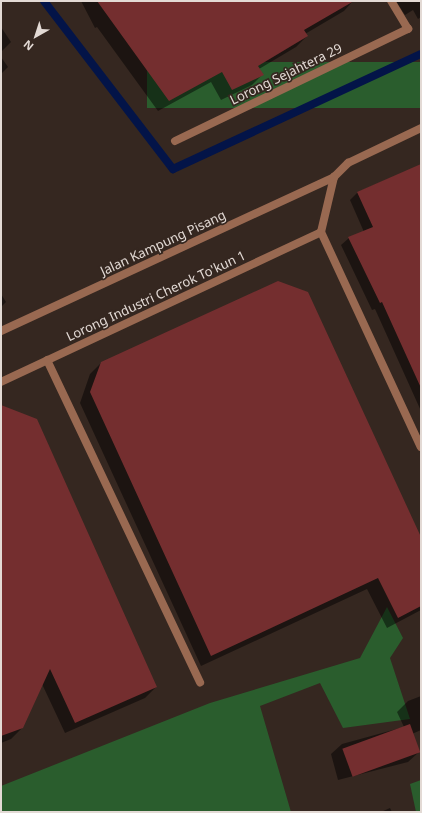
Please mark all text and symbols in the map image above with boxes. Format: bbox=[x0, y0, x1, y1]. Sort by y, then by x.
north arrow bbox=[16, 16, 56, 56]
text: N bbox=[20, 37, 36, 54]
street label: Lorong Sejahtera 29 bbox=[227, 40, 345, 108]
street label: Jalan Kampung Pisang bbox=[98, 207, 228, 279]
street label: Lorong Industri Cherok To'kun 1 bbox=[64, 247, 248, 345]

